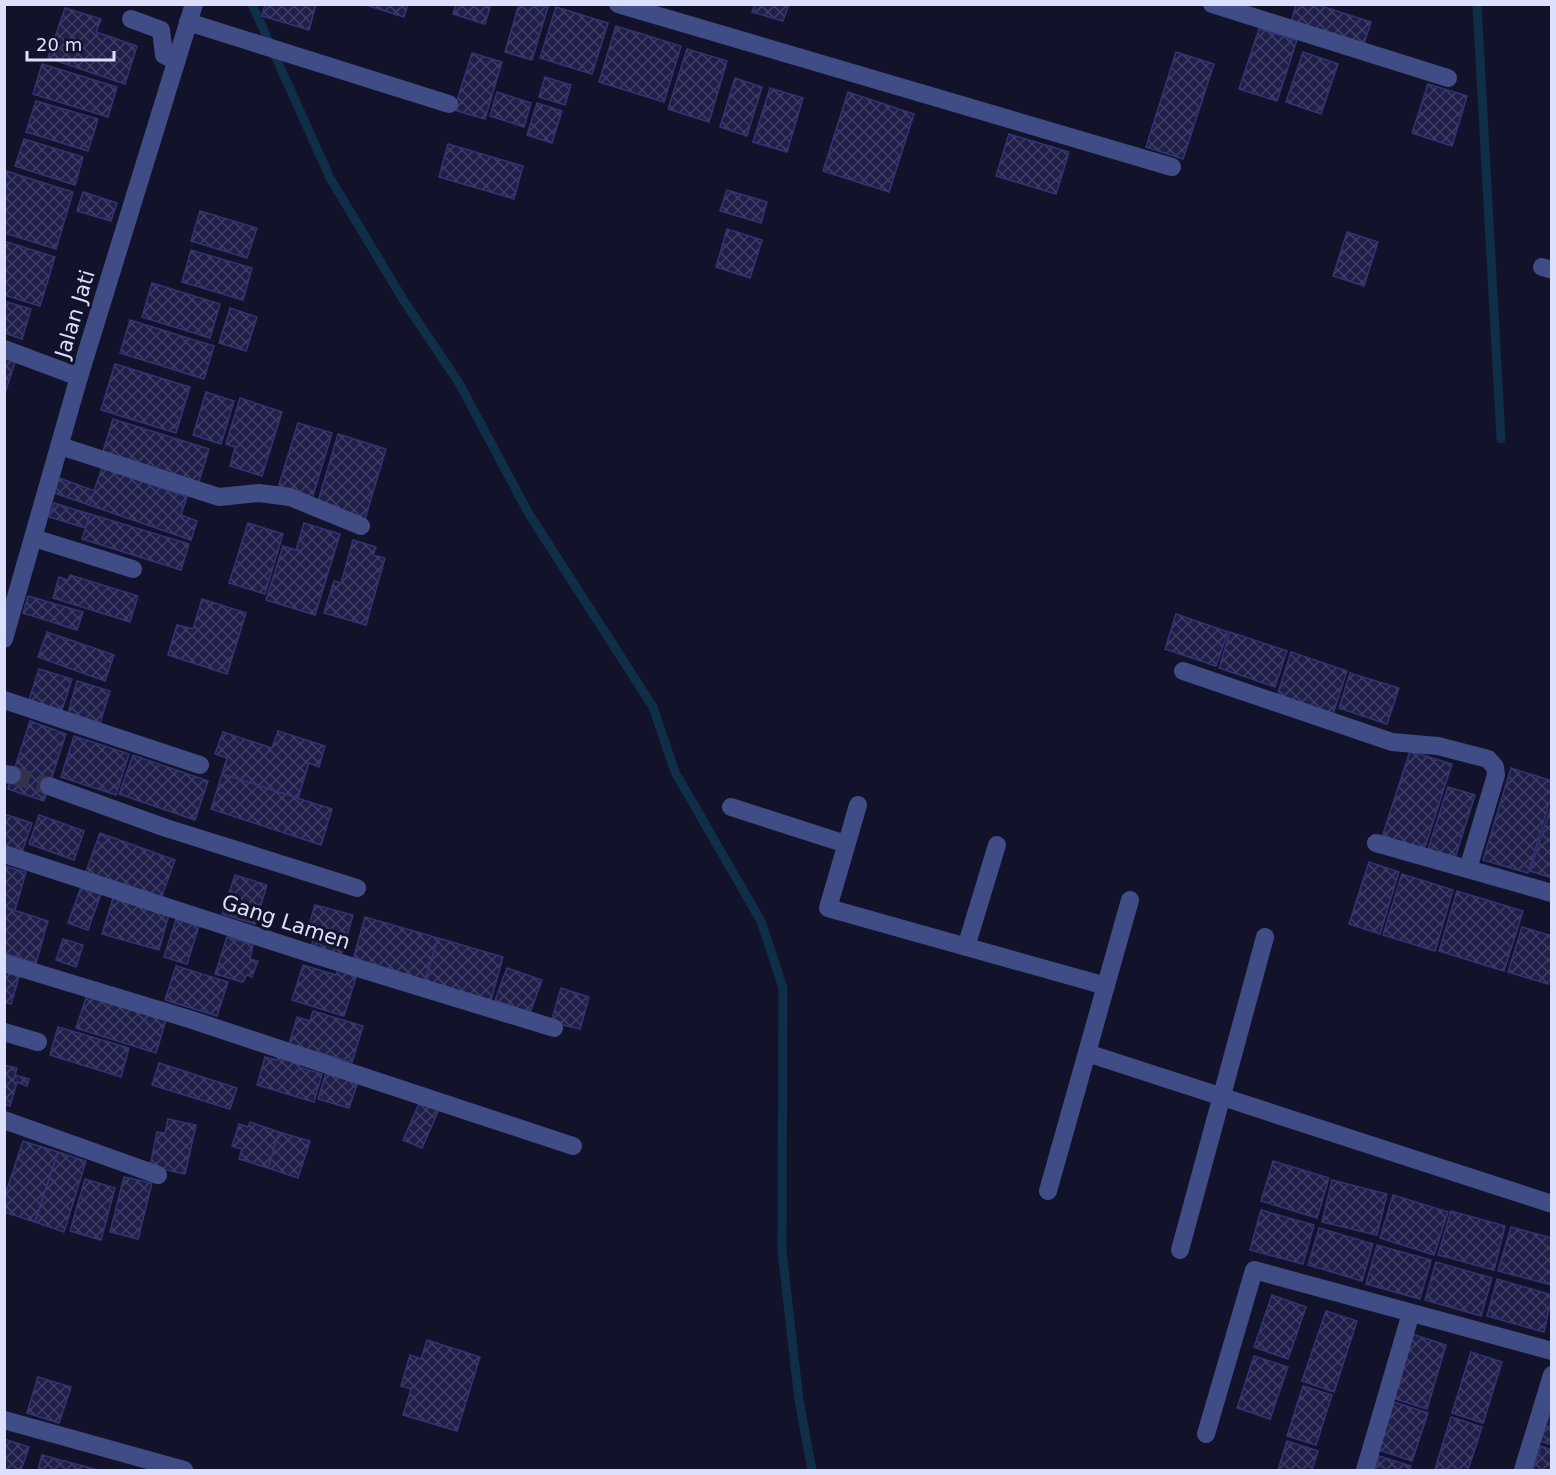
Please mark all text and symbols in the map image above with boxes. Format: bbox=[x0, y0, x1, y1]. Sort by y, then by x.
scale bar bbox=[27, 24, 114, 62]
text: 20 m bbox=[36, 34, 82, 55]
street label: Jalan Jati bbox=[50, 267, 100, 363]
street label: Gang Lamen bbox=[219, 890, 353, 954]

